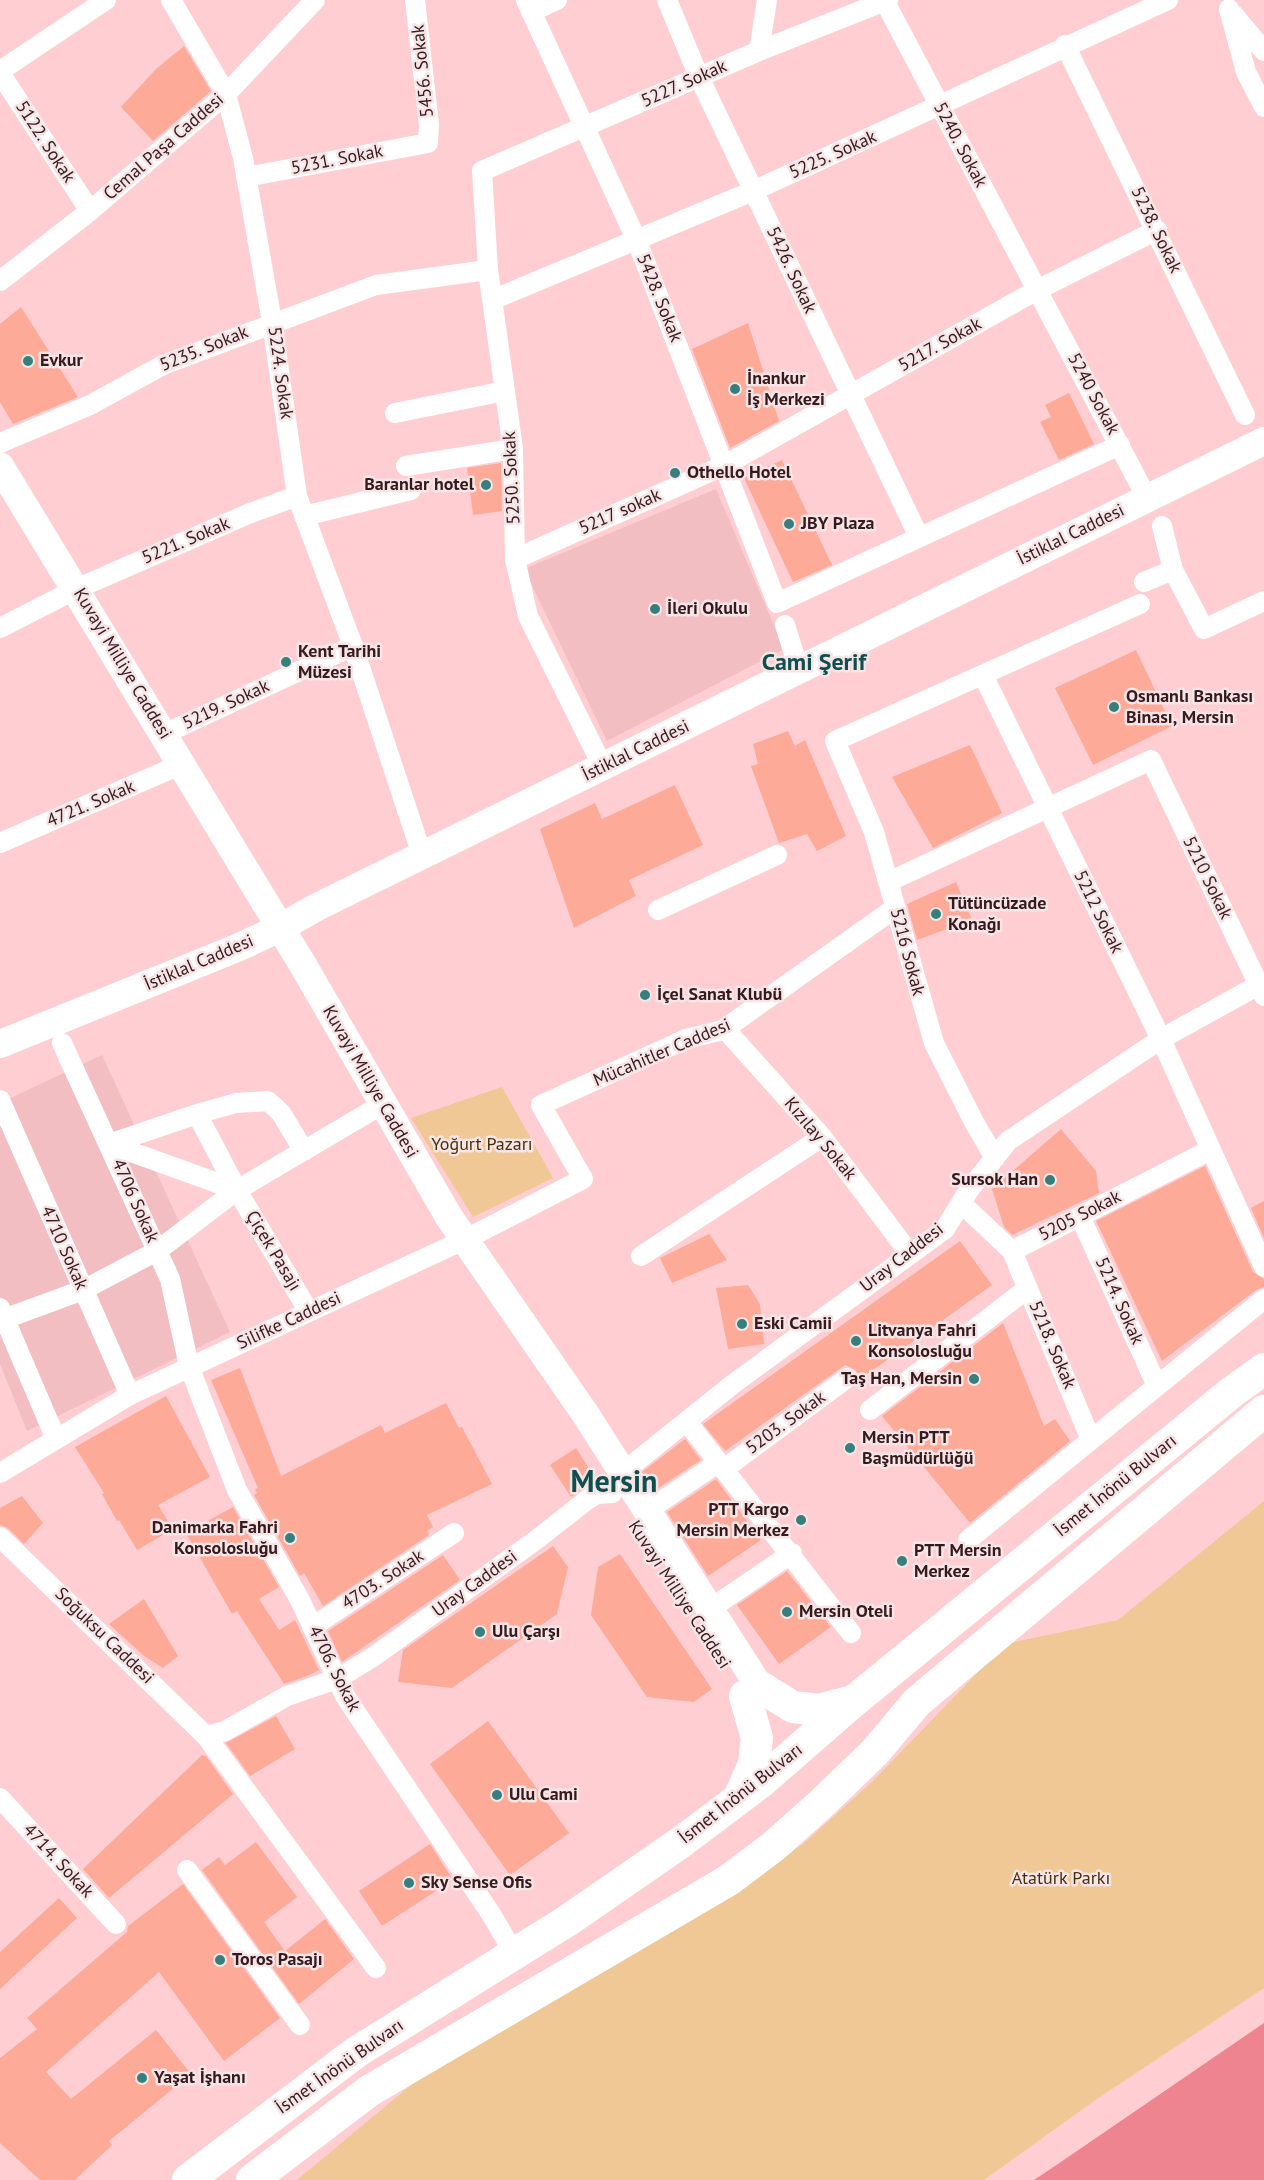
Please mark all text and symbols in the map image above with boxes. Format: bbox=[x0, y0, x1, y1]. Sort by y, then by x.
street label: 5456. Sokak bbox=[407, 23, 439, 119]
street label: 5227. Sokak bbox=[638, 56, 730, 112]
street label: Cemal Paşa Caddesi bbox=[100, 89, 228, 205]
street label: 5122. Sokak bbox=[11, 97, 79, 187]
street label: 5240. Sokak bbox=[929, 99, 991, 191]
street label: 5225. Sokak bbox=[786, 126, 880, 184]
street label: 5231. Sokak bbox=[289, 140, 385, 180]
street label: 5238. Sokak bbox=[1126, 183, 1186, 277]
street label: 5426. Sokak bbox=[762, 223, 820, 317]
street label: 5428. Sokak bbox=[632, 251, 686, 345]
street label: 5217. Sokak bbox=[895, 313, 985, 377]
street label: 5235. Sokak bbox=[157, 322, 251, 376]
street label: 5224. Sokak bbox=[263, 325, 297, 421]
street label: 5240 Sokak bbox=[1062, 349, 1124, 439]
place label: Evkur bbox=[40, 350, 83, 372]
marker: Evkur bbox=[21, 354, 35, 368]
place label: İnankur İş Merkezi bbox=[747, 368, 825, 410]
marker: İnankur İş Merkezi bbox=[728, 382, 742, 396]
street label: 5250. Sokak bbox=[499, 431, 525, 525]
place label: Othello Hotel bbox=[687, 462, 791, 484]
marker: Othello Hotel bbox=[668, 466, 682, 480]
place label: Baranlar hotel bbox=[364, 474, 474, 496]
marker: Baranlar hotel bbox=[479, 478, 493, 492]
street label: 5217 sokak bbox=[576, 484, 664, 540]
street label: İstiklal Caddesi bbox=[1014, 500, 1128, 570]
street label: 5221. Sokak bbox=[139, 513, 233, 569]
place label: JBY Plaza bbox=[801, 513, 875, 535]
marker: JBY Plaza bbox=[782, 517, 796, 531]
street label: Kuvayi Milliye Caddesi bbox=[68, 585, 176, 743]
place label: İleri Okulu bbox=[667, 598, 748, 620]
marker: İleri Okulu bbox=[648, 602, 662, 616]
place label: Kent Tarihi Müzesi bbox=[298, 641, 381, 684]
district label: Cami Şerif bbox=[762, 649, 866, 677]
marker: Kent Tarihi Müzesi bbox=[279, 655, 293, 669]
street label: 5219. Sokak bbox=[179, 676, 273, 734]
place label: Osmanlı Bankası Binası, Mersin bbox=[1126, 686, 1253, 728]
marker: Osmanlı Bankası Binası, Mersin bbox=[1107, 700, 1121, 714]
street label: İstiklal Caddesi bbox=[579, 716, 693, 786]
street label: 4721. Sokak bbox=[44, 776, 138, 832]
street label: 5210 Sokak bbox=[1178, 833, 1236, 923]
street label: 5212 Sokak bbox=[1069, 867, 1127, 957]
place label: Tütüncüzade Konağı bbox=[948, 893, 1046, 936]
street label: 5216 Sokak bbox=[885, 906, 929, 998]
marker: Tütüncüzade Konağı bbox=[929, 907, 943, 921]
street label: İstiklal Caddesi bbox=[141, 930, 257, 996]
place label: İçel Sanat Klubü bbox=[657, 984, 782, 1006]
marker: İçel Sanat Klubü bbox=[638, 988, 652, 1002]
street label: Kuvayi Milliye Caddesi bbox=[318, 1002, 422, 1162]
street label: Mücahitler Caddesi bbox=[590, 1014, 734, 1092]
street label: Kızılay Sokak bbox=[779, 1093, 861, 1185]
park label: Yoğurt Pazarı bbox=[431, 1134, 533, 1156]
street label: 4706 Sokak bbox=[107, 1156, 163, 1246]
place label: Sursok Han bbox=[951, 1169, 1038, 1191]
marker: Sursok Han bbox=[1043, 1173, 1057, 1187]
street label: 5205 Sokak bbox=[1035, 1186, 1125, 1246]
street label: 4710 Sokak bbox=[36, 1203, 92, 1293]
street label: Çiçek Pasajı bbox=[241, 1207, 305, 1295]
street label: Uray Caddesi bbox=[856, 1219, 948, 1297]
street label: 5214. Sokak bbox=[1090, 1254, 1148, 1348]
street label: Silifke Caddesi bbox=[234, 1287, 344, 1355]
street label: 5218. Sokak bbox=[1024, 1298, 1080, 1392]
place label: Eski Camii bbox=[754, 1313, 832, 1335]
marker: Eski Camii bbox=[735, 1317, 749, 1331]
place label: Litvanya Fahri Konsolosluğu bbox=[868, 1320, 976, 1362]
marker: Litvanya Fahri Konsolosluğu bbox=[849, 1334, 863, 1348]
place label: Taş Han, Mersin bbox=[841, 1368, 962, 1390]
marker: Taş Han, Mersin bbox=[967, 1372, 981, 1386]
street label: 5203. Sokak bbox=[742, 1387, 830, 1459]
place label: Mersin PTT Başmüdürlüğü bbox=[862, 1427, 973, 1470]
street label: İsmet İnönü Bulvarı bbox=[1051, 1430, 1181, 1542]
marker: Mersin PTT Başmüdürlüğü bbox=[843, 1441, 857, 1455]
district label: Mersin bbox=[571, 1465, 657, 1501]
place label: PTT Kargo Mersin Merkez bbox=[677, 1499, 789, 1541]
marker: PTT Kargo Mersin Merkez bbox=[794, 1513, 808, 1527]
place label: Danimarka Fahri Konsolosluğu bbox=[152, 1517, 278, 1559]
street label: Kuvayi Milliye Caddesi bbox=[623, 1517, 735, 1673]
marker: Danimarka Fahri Konsolosluğu bbox=[283, 1531, 297, 1545]
place label: PTT Mersin Merkez bbox=[914, 1540, 1002, 1582]
street label: 4703. Sokak bbox=[338, 1546, 428, 1614]
street label: Uray Caddesi bbox=[428, 1546, 522, 1622]
marker: PTT Mersin Merkez bbox=[895, 1554, 909, 1568]
street label: Soğuksu Caddesi bbox=[50, 1583, 158, 1689]
place label: Mersin Oteli bbox=[799, 1601, 893, 1623]
marker: Mersin Oteli bbox=[780, 1605, 794, 1619]
place label: Ulu Çarşı bbox=[492, 1621, 560, 1643]
street label: 4706. Sokak bbox=[303, 1623, 365, 1715]
marker: Ulu Çarşı bbox=[473, 1625, 487, 1639]
street label: İsmet İnönü Bulvarı bbox=[675, 1739, 807, 1849]
place label: Ulu Cami bbox=[509, 1784, 578, 1806]
marker: Ulu Cami bbox=[490, 1788, 504, 1802]
street label: 4714. Sokak bbox=[18, 1820, 98, 1902]
park label: Atatürk Parkı bbox=[1012, 1868, 1110, 1890]
place label: Sky Sense Ofis bbox=[421, 1872, 532, 1894]
marker: Sky Sense Ofis bbox=[402, 1876, 416, 1890]
place label: Toros Pasajı bbox=[232, 1949, 323, 1971]
marker: Toros Pasajı bbox=[213, 1953, 227, 1967]
street label: İsmet İnönü Bulvarı bbox=[272, 2015, 408, 2119]
place label: Yaşat İşhanı bbox=[154, 2067, 246, 2089]
marker: Yaşat İşhanı bbox=[135, 2071, 149, 2085]

